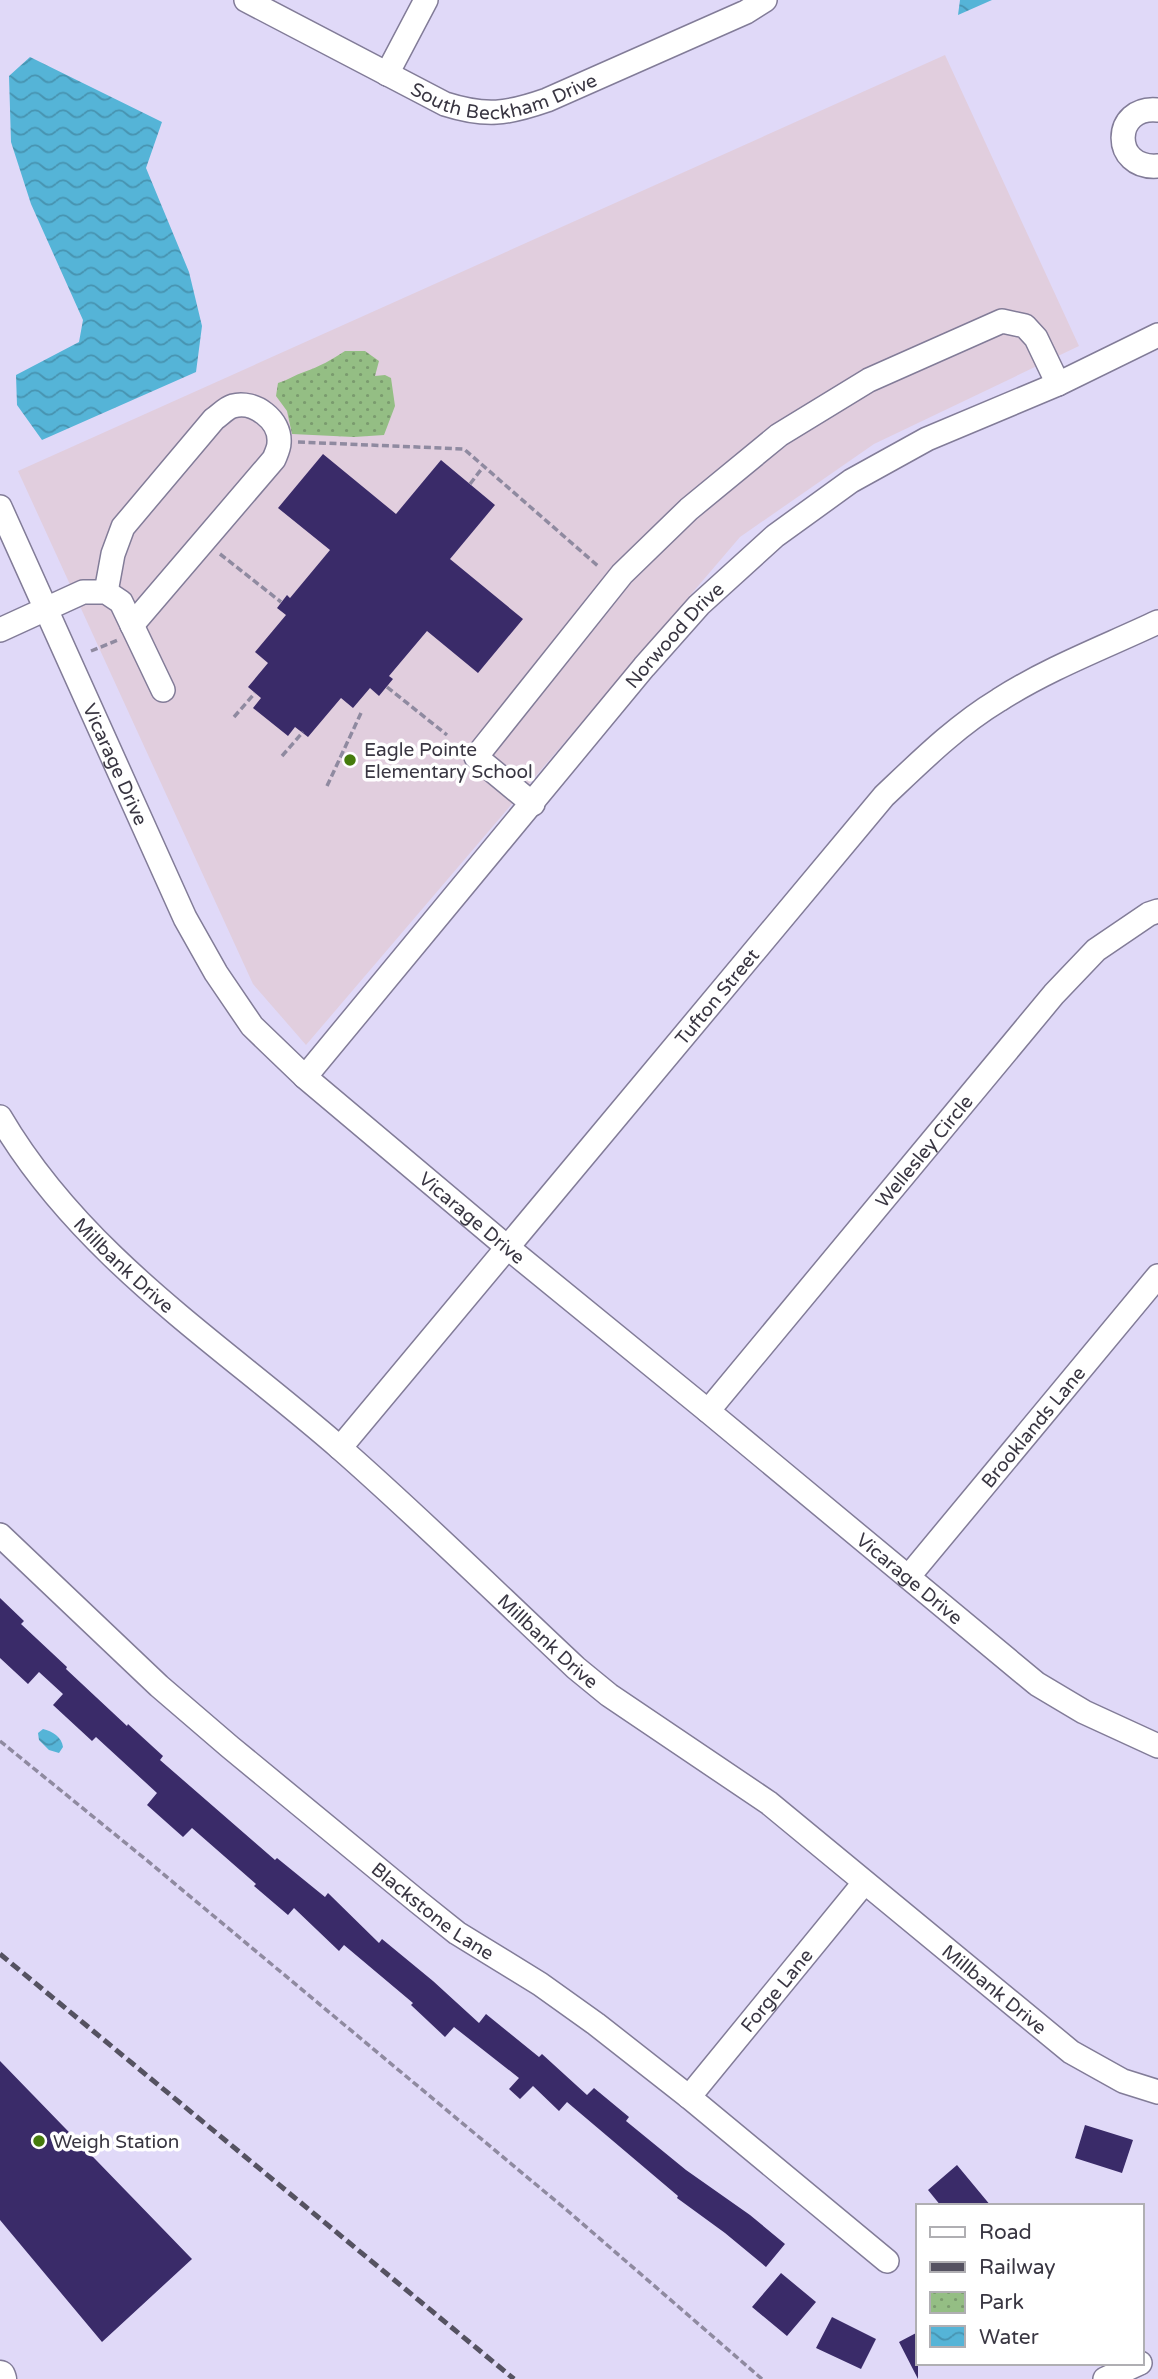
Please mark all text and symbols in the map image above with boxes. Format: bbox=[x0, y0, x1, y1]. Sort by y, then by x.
street label: South Beckham Drive bbox=[406, 64, 602, 94]
text: South Beckham Drive bbox=[407, 69, 601, 124]
street label: Norwood Drive bbox=[621, 578, 729, 693]
street label: Vicarage Drive bbox=[78, 700, 152, 829]
place label: Eagle Pointe Elementary School bbox=[364, 739, 533, 783]
marker: Eagle Pointe Elementary School bbox=[342, 752, 358, 768]
street label: Tufton Street bbox=[671, 945, 764, 1050]
street label: Wellesley Circle bbox=[872, 1091, 978, 1212]
street label: Vicarage Drive bbox=[414, 1168, 529, 1269]
street label: Millbank Drive bbox=[69, 1214, 178, 1318]
street label: Brooklands Lane bbox=[977, 1362, 1090, 1492]
street label: Vicarage Drive bbox=[852, 1529, 967, 1629]
street label: Millbank Drive bbox=[493, 1590, 602, 1693]
street label: Blackstone Lane bbox=[367, 1858, 498, 1965]
street label: Millbank Drive bbox=[937, 1940, 1051, 2039]
street label: Forge Lane bbox=[737, 1945, 818, 2037]
place label: Weigh Station bbox=[53, 2131, 179, 2153]
marker: Weigh Station bbox=[31, 2133, 47, 2149]
legend bbox=[916, 2204, 1144, 2365]
text: Road bbox=[979, 2220, 1032, 2245]
text: Railway bbox=[979, 2255, 1056, 2280]
text: Park bbox=[979, 2290, 1024, 2315]
text: Water bbox=[979, 2325, 1039, 2350]

